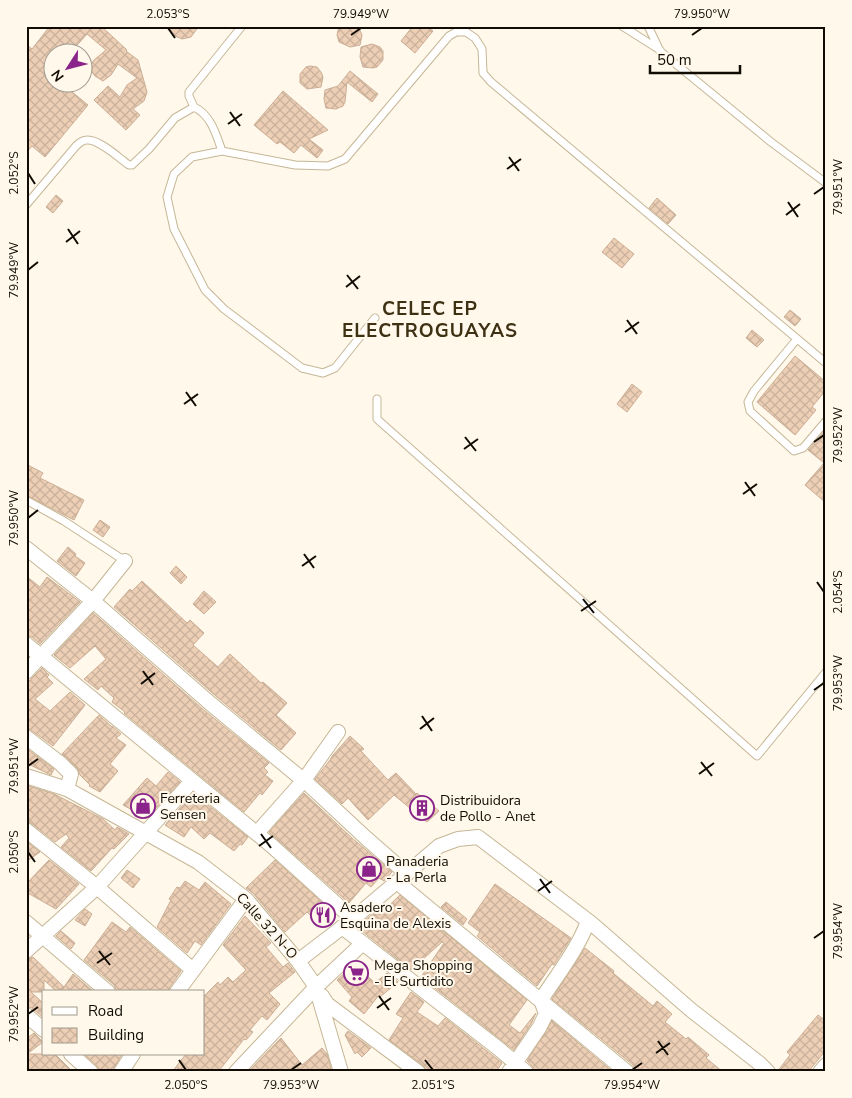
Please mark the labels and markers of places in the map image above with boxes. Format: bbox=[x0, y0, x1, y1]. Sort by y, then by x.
place label: Ferreteria Sensen bbox=[160, 789, 220, 824]
place label: Distribuidora de Pollo - Anet bbox=[440, 791, 535, 826]
shop icon: Ferreteria Sensen bbox=[130, 793, 156, 819]
building icon: Distribuidora de Pollo - Anet bbox=[409, 795, 435, 821]
place label: Panaderia - La Perla bbox=[386, 852, 449, 887]
shop icon: Panaderia - La Perla bbox=[356, 856, 382, 882]
place label: Asadero - Esquina de Alexis bbox=[340, 898, 451, 933]
restaurant icon: Asadero - Esquina de Alexis bbox=[310, 902, 336, 928]
place label: Mega Shopping - El Surtidito bbox=[374, 956, 473, 991]
supermarket icon: Mega Shopping - El Surtidito bbox=[343, 960, 369, 986]

